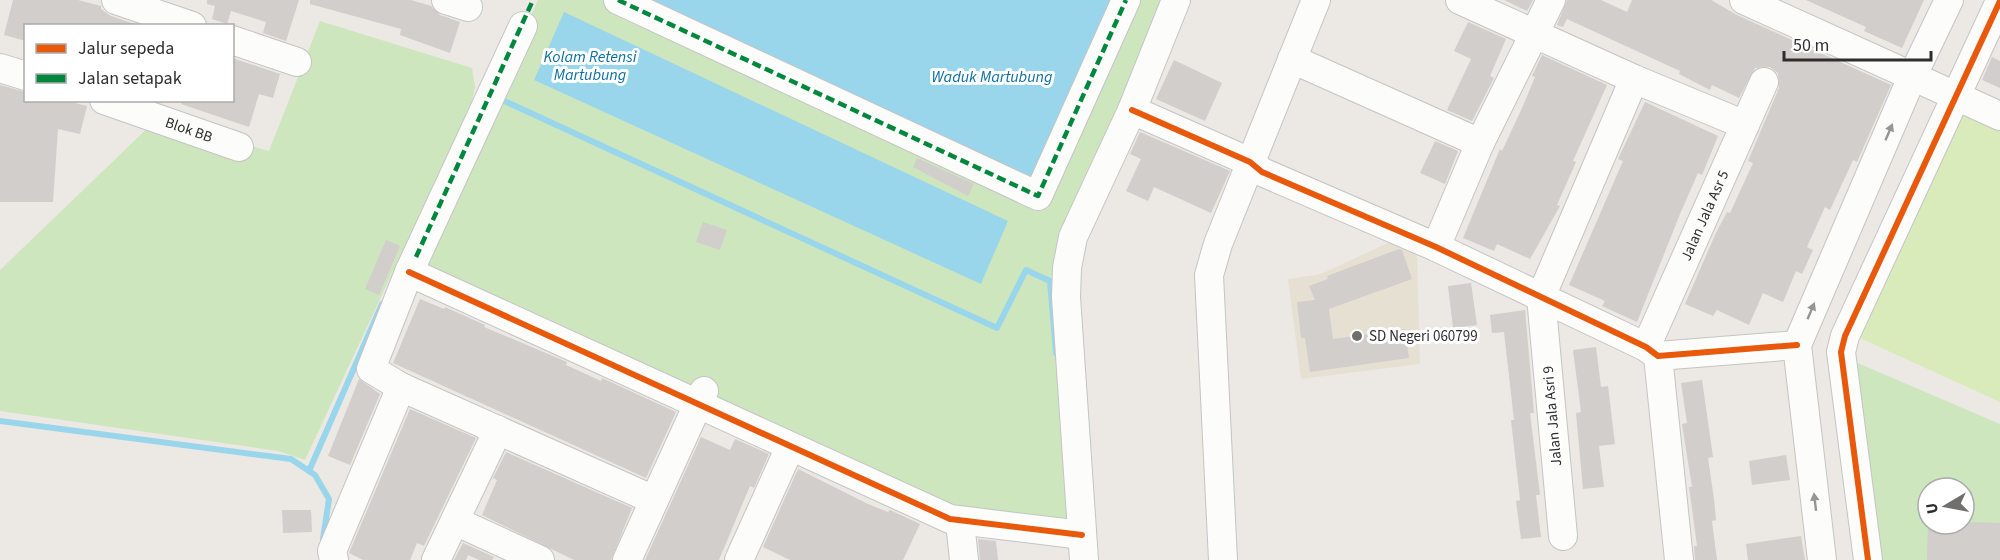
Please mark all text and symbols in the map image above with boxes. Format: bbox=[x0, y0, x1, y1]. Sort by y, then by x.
legend bbox=[24, 24, 234, 102]
scale bar bbox=[1784, 24, 1931, 62]
text: 50 m bbox=[1793, 33, 1829, 58]
text: Jalur sepeda bbox=[78, 36, 174, 61]
water label: Kolam Retensi Martubung bbox=[544, 46, 637, 86]
text: Jalan setapak bbox=[78, 66, 182, 91]
water label: Waduk Martubung bbox=[932, 66, 1052, 88]
street label: Blok BB bbox=[162, 112, 216, 148]
one-way arrow bbox=[1884, 123, 1894, 141]
street label: Jalan Jala Asr 5 bbox=[1676, 167, 1734, 264]
one-way arrow bbox=[1807, 302, 1817, 320]
place label: SD Negeri 060799 bbox=[1369, 326, 1478, 347]
marker: SD Negeri 060799 bbox=[1350, 329, 1364, 343]
street label: Jalan Jala Asri 9 bbox=[1538, 365, 1567, 467]
north arrow bbox=[1916, 476, 1976, 536]
one-way arrow bbox=[1810, 492, 1820, 511]
text: U bbox=[1920, 501, 1944, 516]

